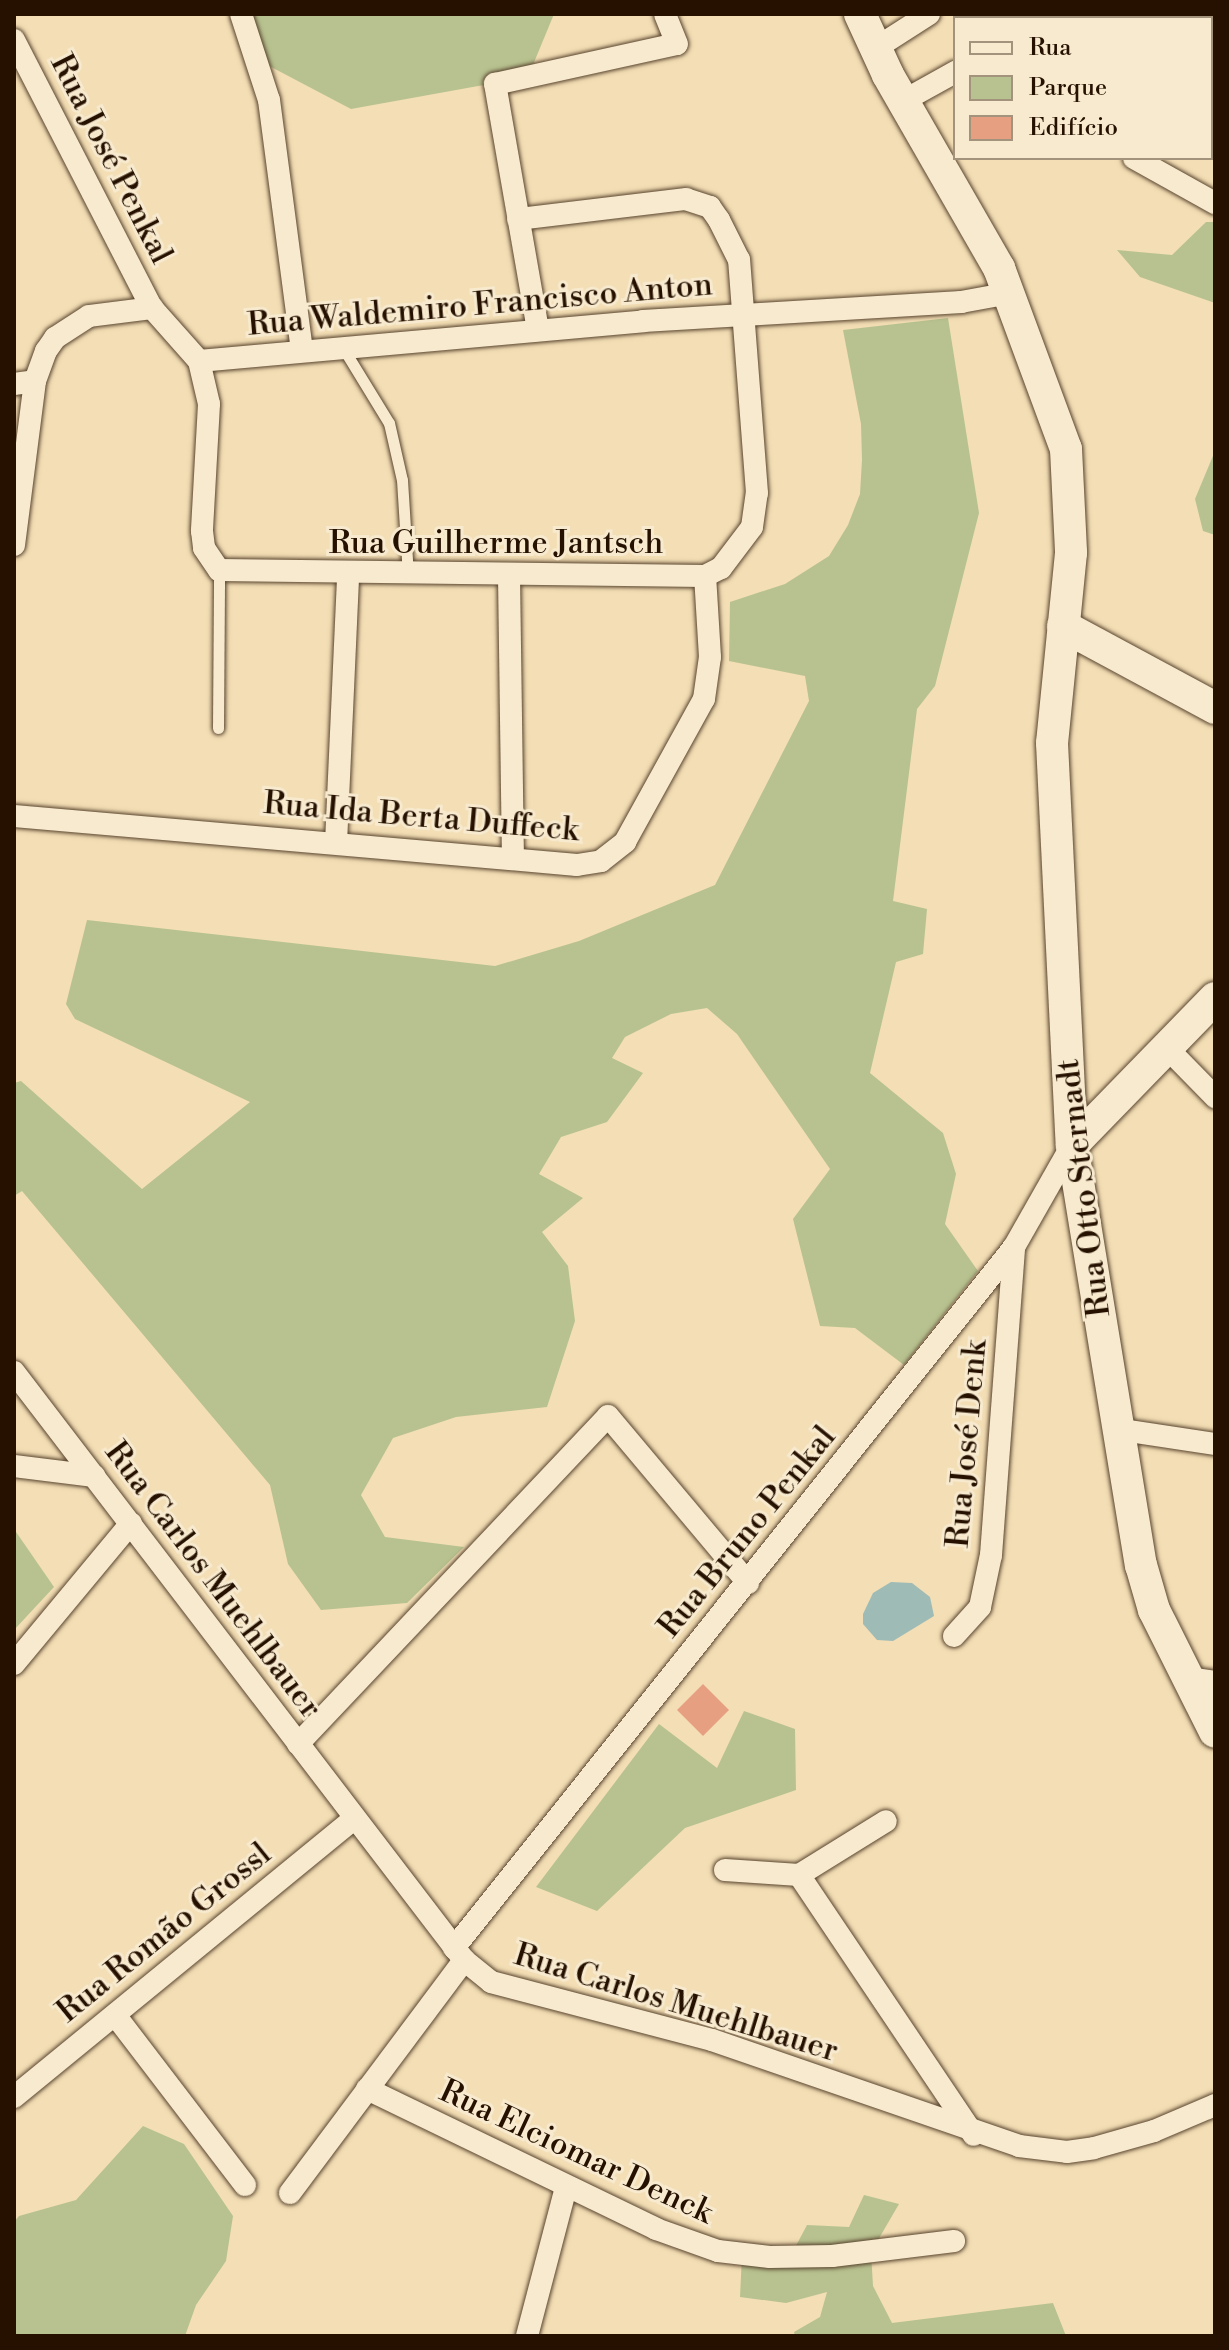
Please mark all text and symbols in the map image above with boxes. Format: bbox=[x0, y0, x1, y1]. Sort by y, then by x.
legend bbox=[953, 16, 1213, 160]
text: Rua bbox=[1029, 33, 1071, 63]
street label: Rua José Penkal bbox=[42, 48, 180, 270]
text: Parque bbox=[1029, 73, 1107, 103]
text: Edifício bbox=[1029, 113, 1118, 143]
street label: Rua Waldemiro Francisco Anton bbox=[246, 266, 714, 344]
street label: Rua Guilherme Jantsch bbox=[329, 524, 663, 562]
street label: Rua Ida Berta Duffeck bbox=[262, 784, 580, 850]
street label: Rua Otto Sternadt bbox=[1049, 1057, 1119, 1319]
street label: Rua José Denk bbox=[939, 1339, 995, 1549]
street label: Rua Bruno Penkal bbox=[650, 1419, 844, 1645]
street label: Rua Carlos Muehlbauer bbox=[96, 1434, 330, 1726]
street label: Rua Romão Grossl bbox=[49, 1835, 279, 2031]
street label: Rua Carlos Muehlbauer bbox=[509, 1935, 843, 2071]
street label: Rua Elciomar Denck bbox=[433, 2072, 719, 2232]

